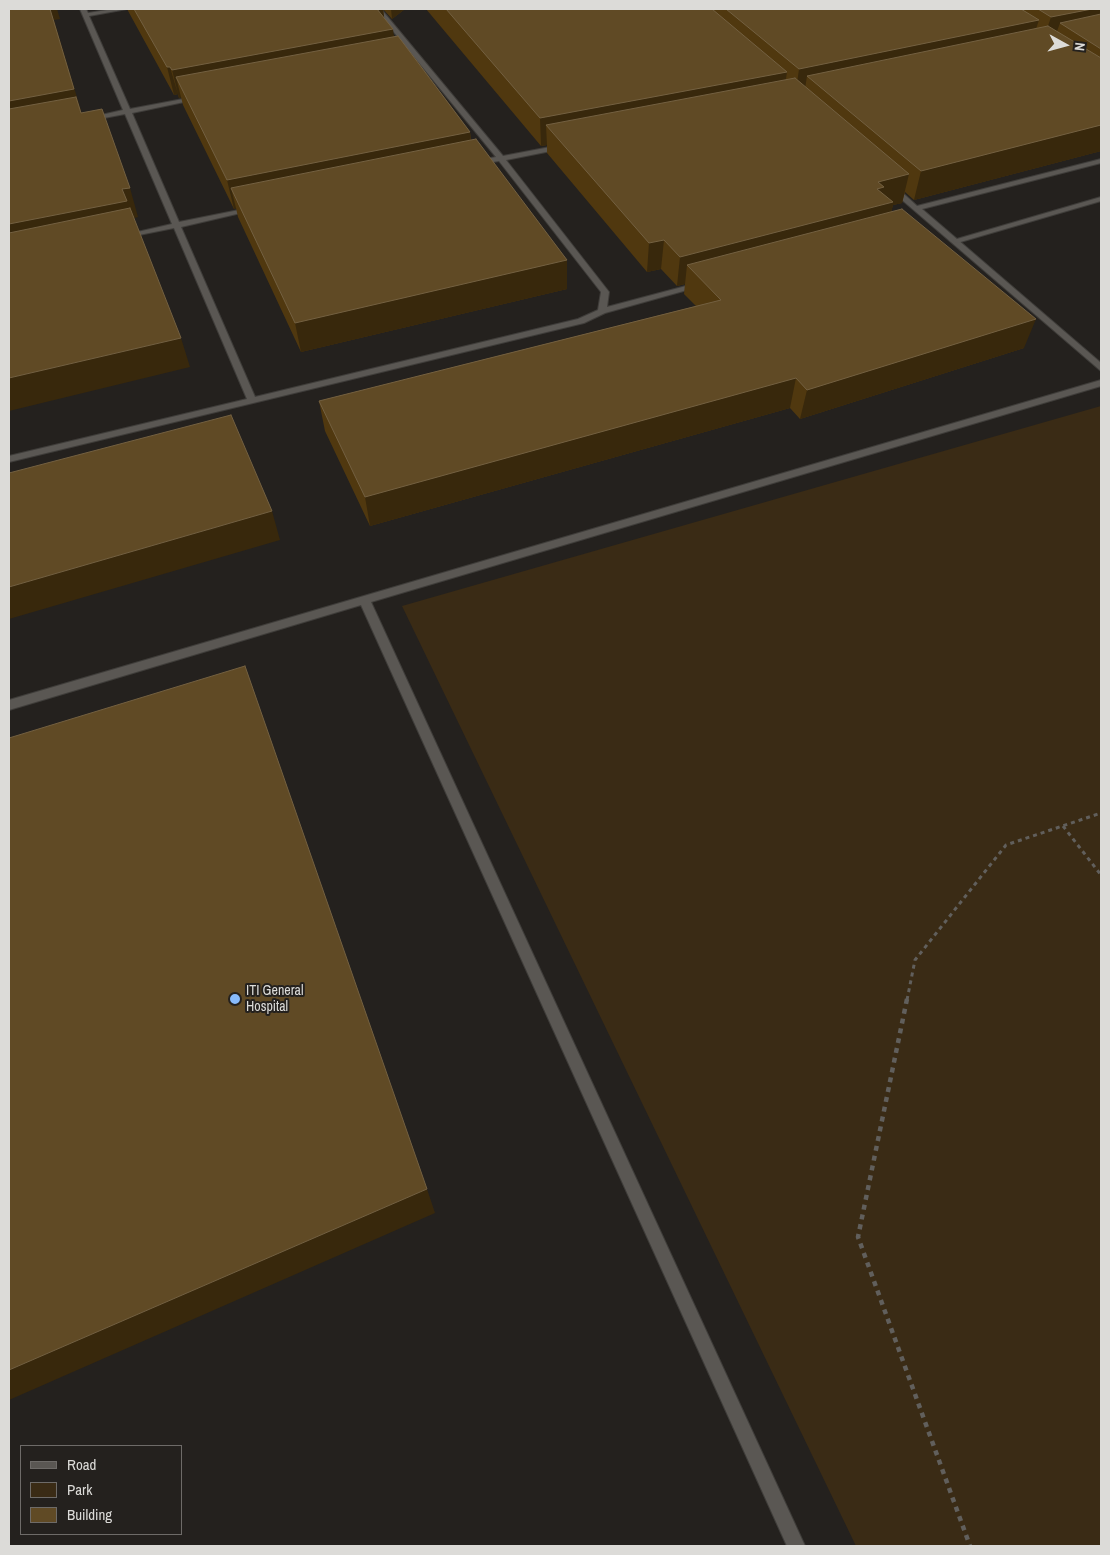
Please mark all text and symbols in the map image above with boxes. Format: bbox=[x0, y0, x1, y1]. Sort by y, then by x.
north arrow bbox=[1040, 20, 1090, 70]
text: N bbox=[1070, 42, 1089, 52]
place label: ITI General Hospital bbox=[246, 983, 303, 1016]
marker: ITI General Hospital bbox=[228, 992, 242, 1006]
legend bbox=[20, 1445, 182, 1535]
text: Road bbox=[67, 1454, 96, 1475]
text: Park bbox=[67, 1479, 92, 1500]
text: Building bbox=[67, 1504, 112, 1525]

